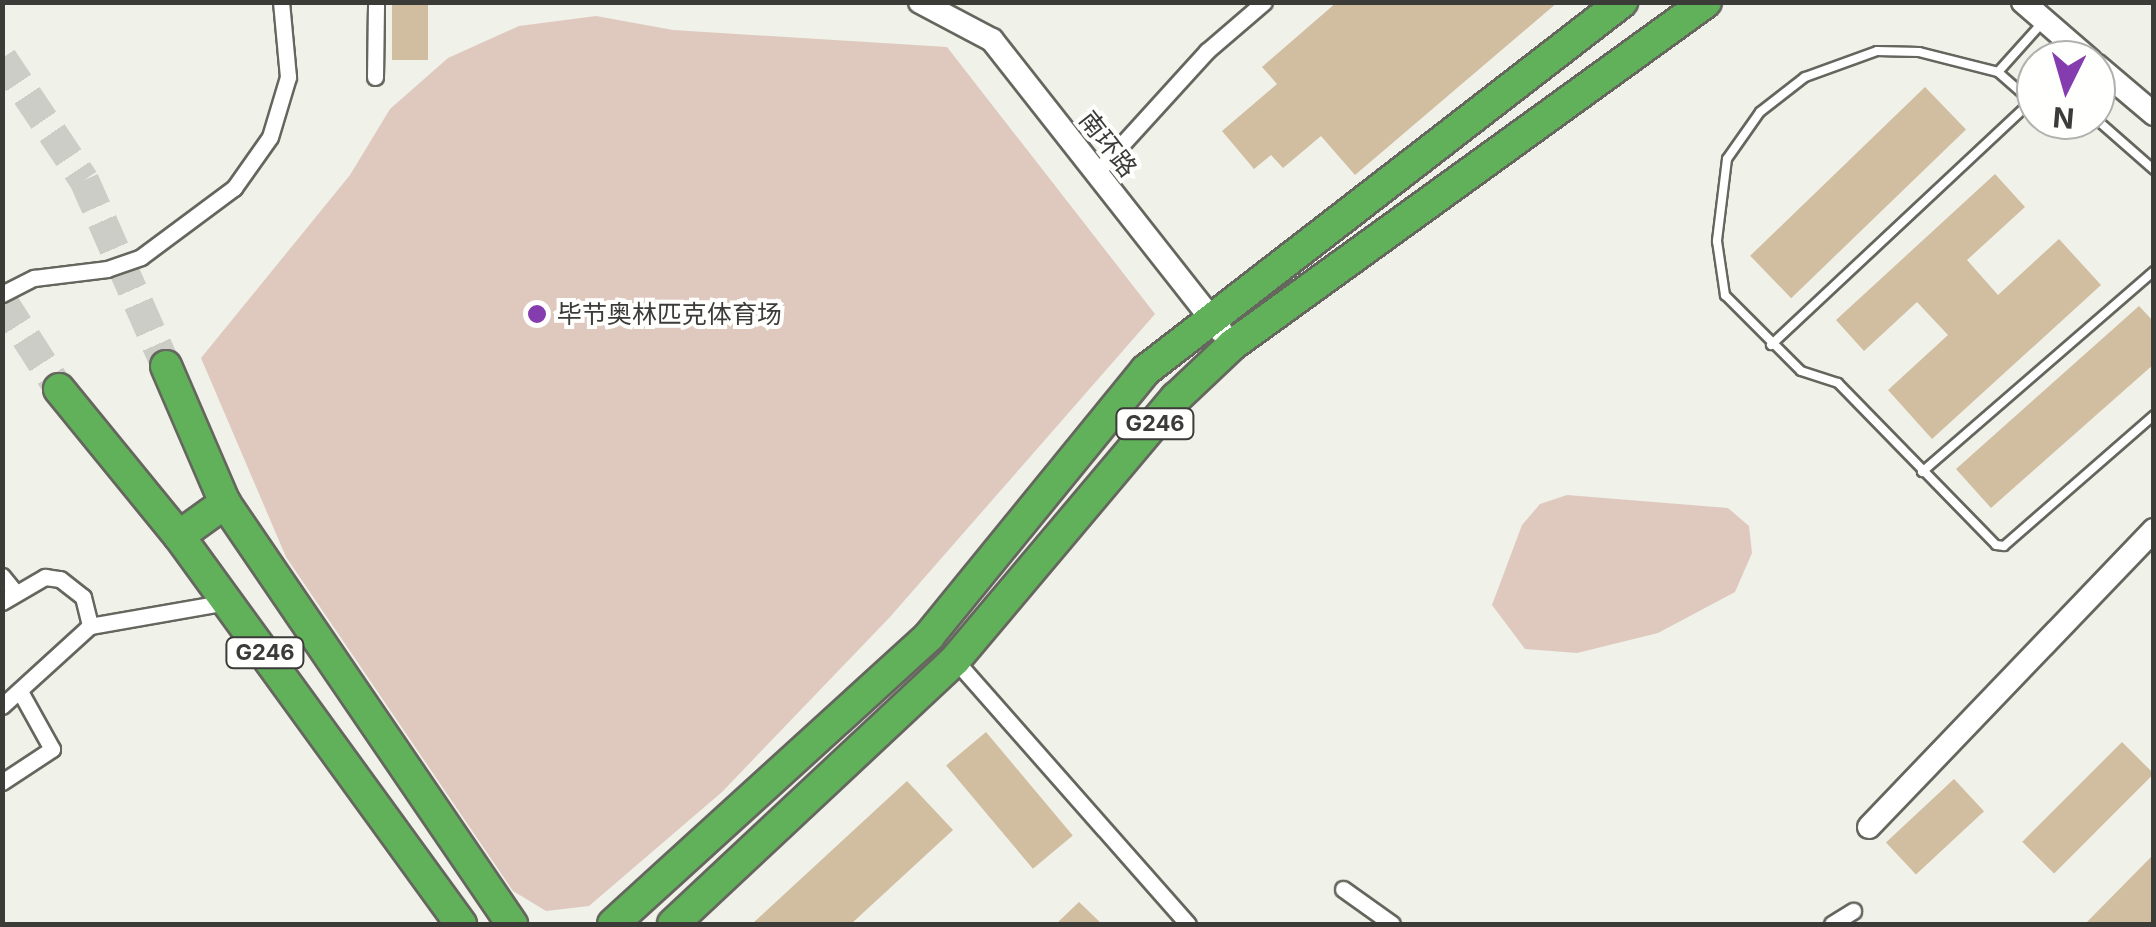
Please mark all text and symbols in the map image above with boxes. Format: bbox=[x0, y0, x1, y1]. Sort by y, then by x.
north arrow bbox=[2016, 40, 2116, 140]
text: N bbox=[2051, 100, 2076, 136]
street label: 南环路 bbox=[1073, 105, 1143, 183]
place label: 毕节奥林匹克体育场 bbox=[557, 299, 782, 329]
marker: 毕节奥林匹克体育场 bbox=[526, 303, 548, 325]
road number: G246 bbox=[1115, 407, 1195, 441]
road number: G246 bbox=[225, 636, 305, 670]

